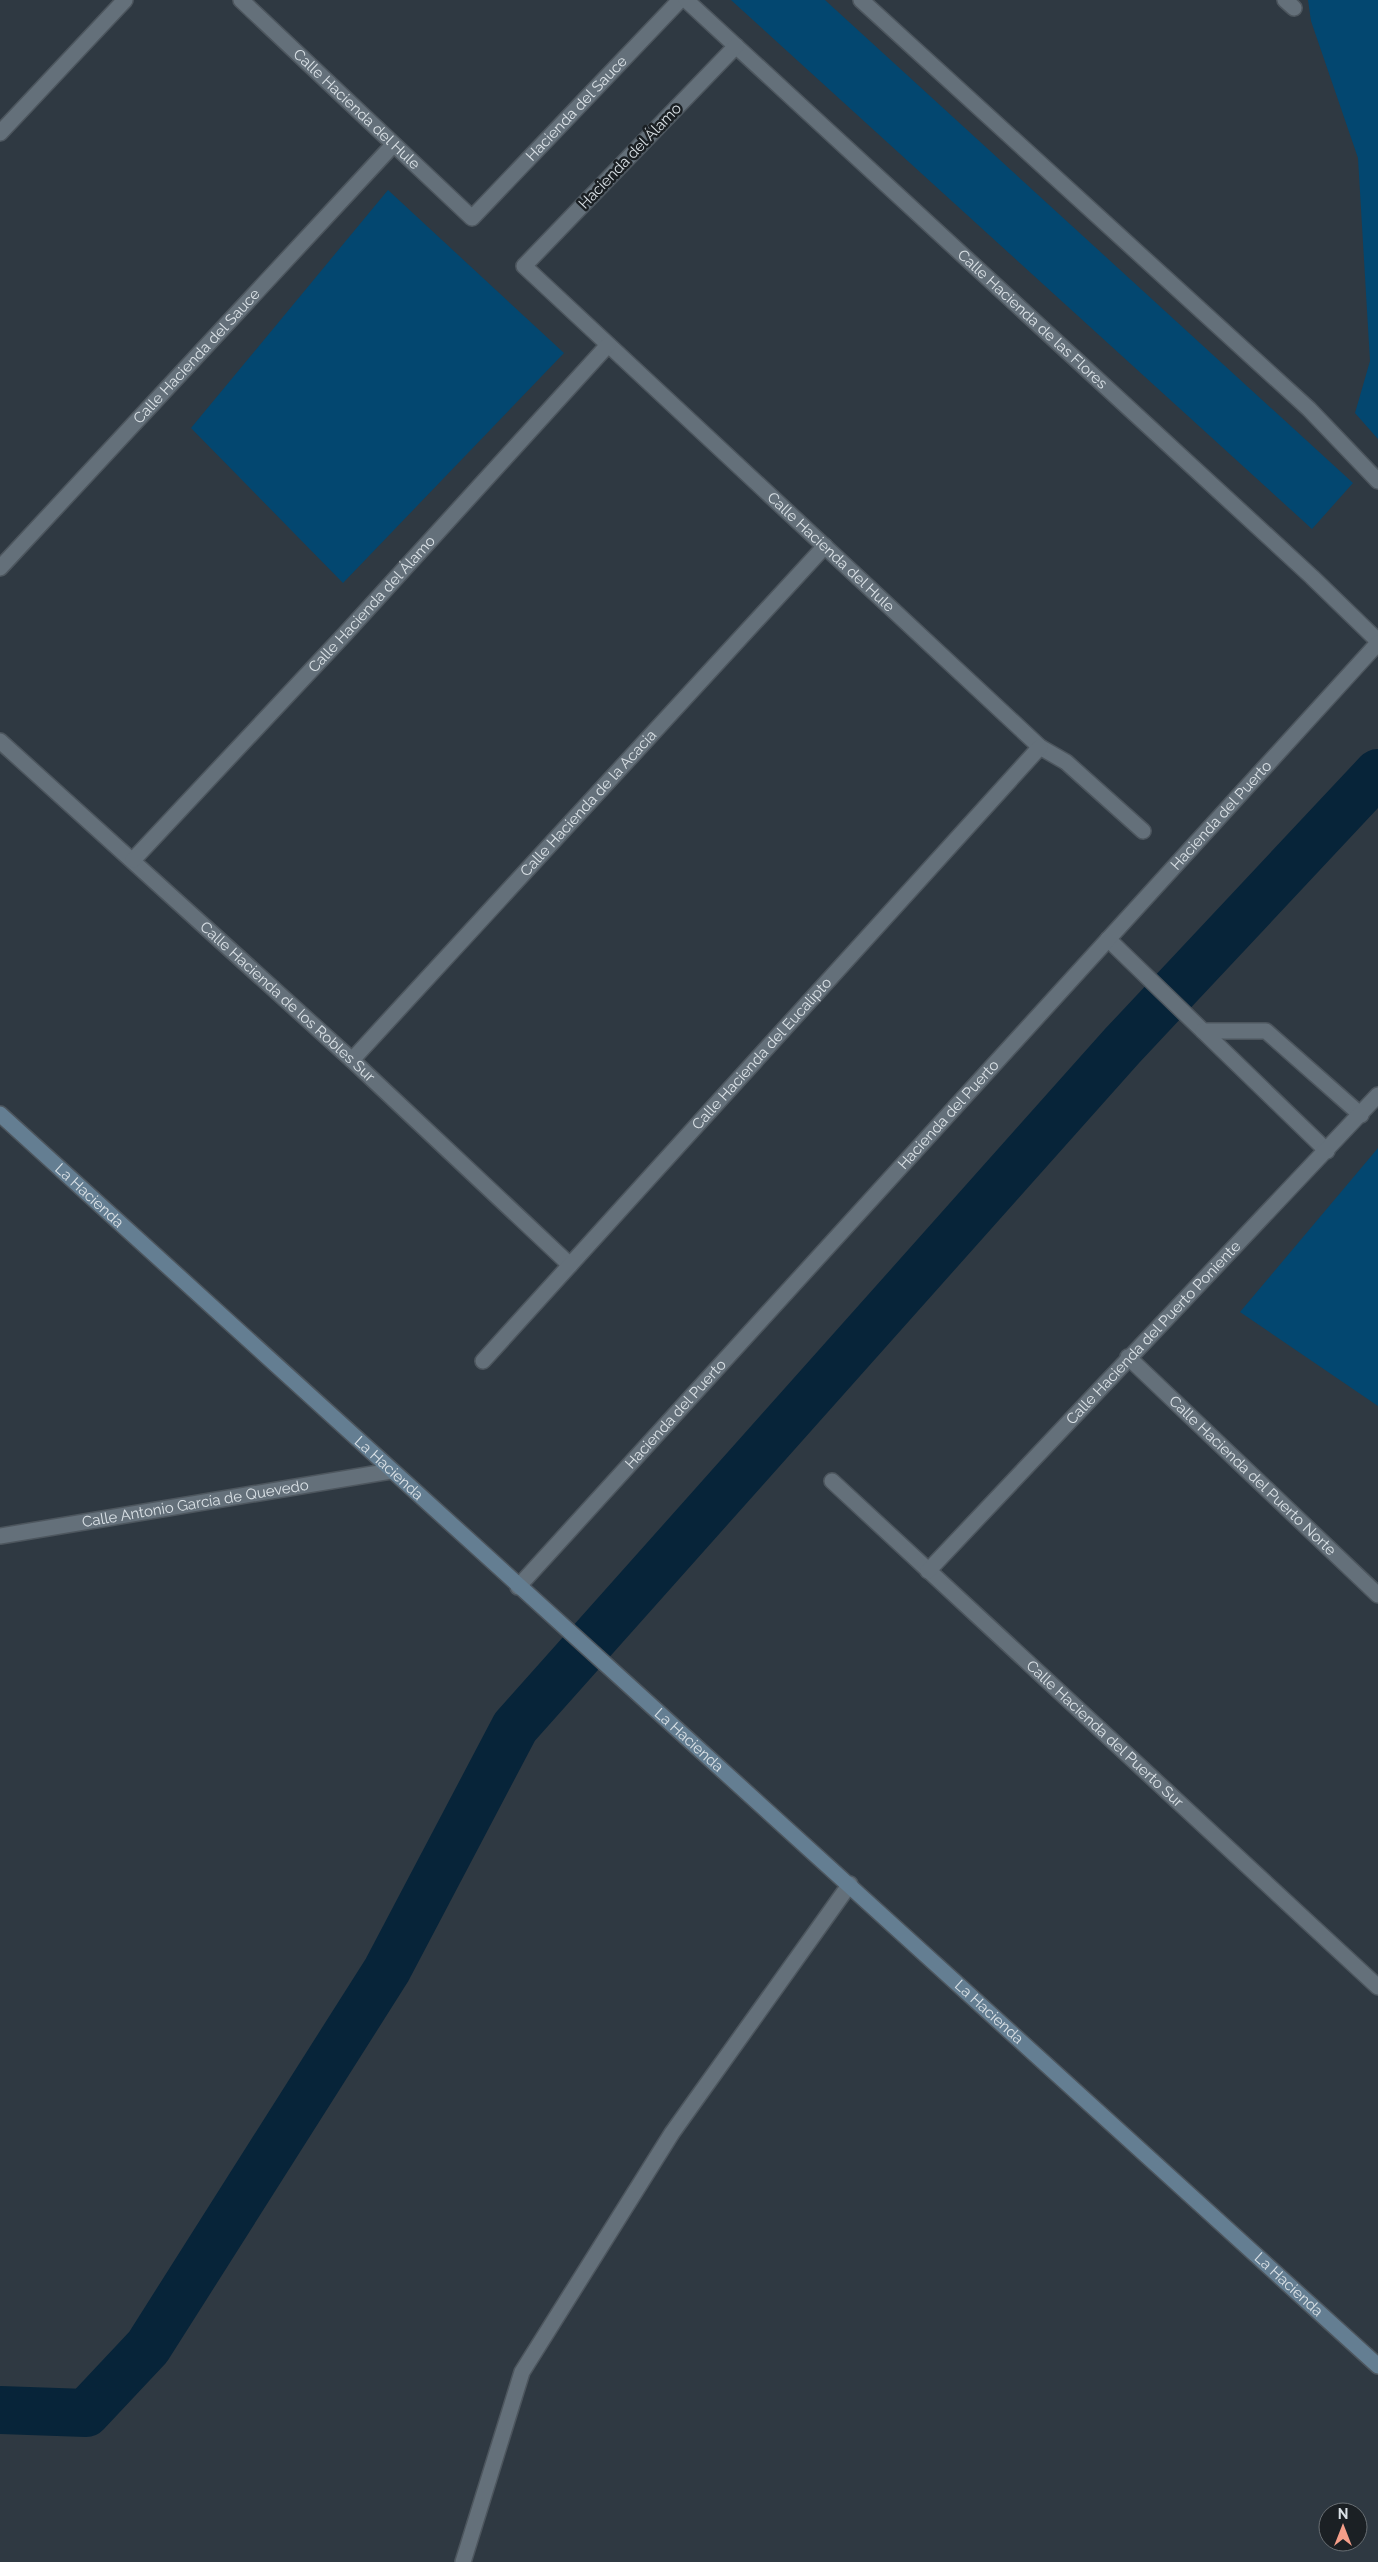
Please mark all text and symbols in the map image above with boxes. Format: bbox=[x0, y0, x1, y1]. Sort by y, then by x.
street label: Calle Hacienda del Hule bbox=[290, 45, 424, 173]
street label: Hacienda del Sauce bbox=[522, 52, 631, 165]
street label: Hacienda del Álamo bbox=[575, 99, 685, 213]
street label: Calle Hacienda de las Flores bbox=[954, 246, 1111, 393]
street label: Calle Hacienda del Sauce bbox=[130, 285, 264, 428]
street label: Calle Hacienda del Hule bbox=[763, 488, 898, 616]
street label: Calle Hacienda del Álamo bbox=[305, 532, 439, 676]
street label: Calle Hacienda de la Acacia bbox=[516, 726, 660, 880]
street label: Hacienda del Puerto bbox=[1167, 757, 1275, 874]
street label: Calle Hacienda de los Robles Sur bbox=[196, 918, 379, 1086]
street label: Calle Hacienda del Eucalipto bbox=[688, 974, 835, 1133]
street label: Hacienda del Puerto bbox=[894, 1056, 1003, 1173]
street label: La Hacienda bbox=[51, 1160, 127, 1231]
street label: Calle Hacienda del Puerto Poniente bbox=[1062, 1237, 1244, 1428]
street label: Hacienda del Puerto bbox=[621, 1356, 730, 1472]
street label: Calle Hacienda del Puerto Norte bbox=[1165, 1392, 1340, 1559]
street label: La Hacienda bbox=[351, 1432, 427, 1504]
street label: Calle Antonio García de Quevedo bbox=[81, 1476, 310, 1531]
street label: Calle Hacienda del Puerto Sur bbox=[1022, 1657, 1188, 1812]
street label: La Hacienda bbox=[651, 1704, 727, 1776]
street label: La Hacienda bbox=[951, 1976, 1027, 2048]
street label: La Hacienda bbox=[1251, 2249, 1327, 2320]
north arrow bbox=[1318, 2502, 1368, 2552]
text: N bbox=[1338, 2506, 1348, 2522]

